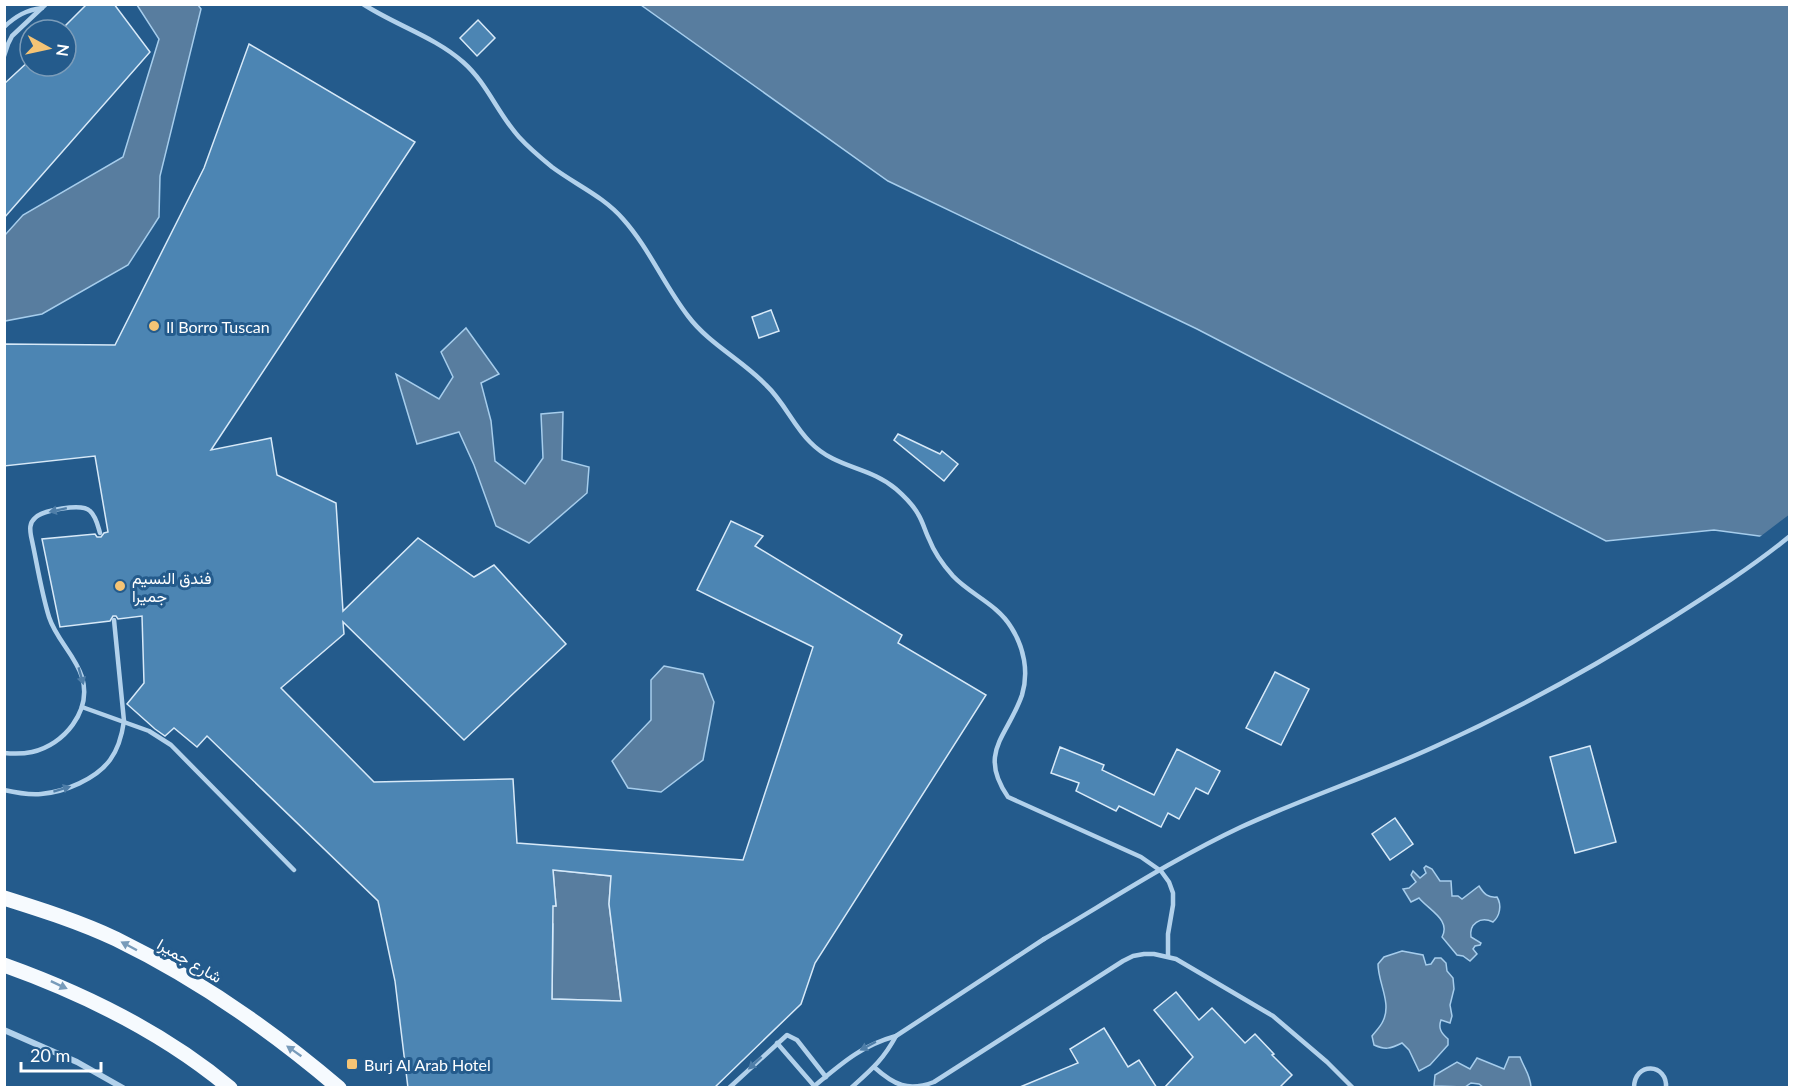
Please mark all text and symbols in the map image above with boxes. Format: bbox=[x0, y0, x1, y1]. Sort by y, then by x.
north arrow bbox=[18, 18, 78, 78]
text: N bbox=[53, 43, 74, 58]
place label: Il Borro Tuscan bbox=[166, 317, 270, 336]
marker: Il Borro Tuscan bbox=[147, 319, 161, 333]
one-way arrow bbox=[49, 506, 67, 516]
place label: فندق النسيم جميرا bbox=[132, 568, 212, 607]
marker: فندق النسيم جميرا bbox=[113, 579, 127, 593]
one-way arrow bbox=[77, 667, 86, 685]
one-way arrow bbox=[53, 784, 71, 793]
street label: شارع جميرا bbox=[153, 934, 226, 989]
one-way arrow bbox=[121, 941, 138, 951]
one-way arrow bbox=[51, 981, 68, 990]
scale bar bbox=[21, 1035, 100, 1073]
one-way arrow bbox=[859, 1041, 876, 1051]
text: 20 m bbox=[30, 1044, 70, 1066]
one-way arrow bbox=[286, 1045, 302, 1057]
place label: Burj Al Arab Hotel bbox=[364, 1055, 491, 1074]
one-way arrow bbox=[748, 1056, 763, 1070]
marker: Burj Al Arab Hotel bbox=[345, 1057, 359, 1071]

